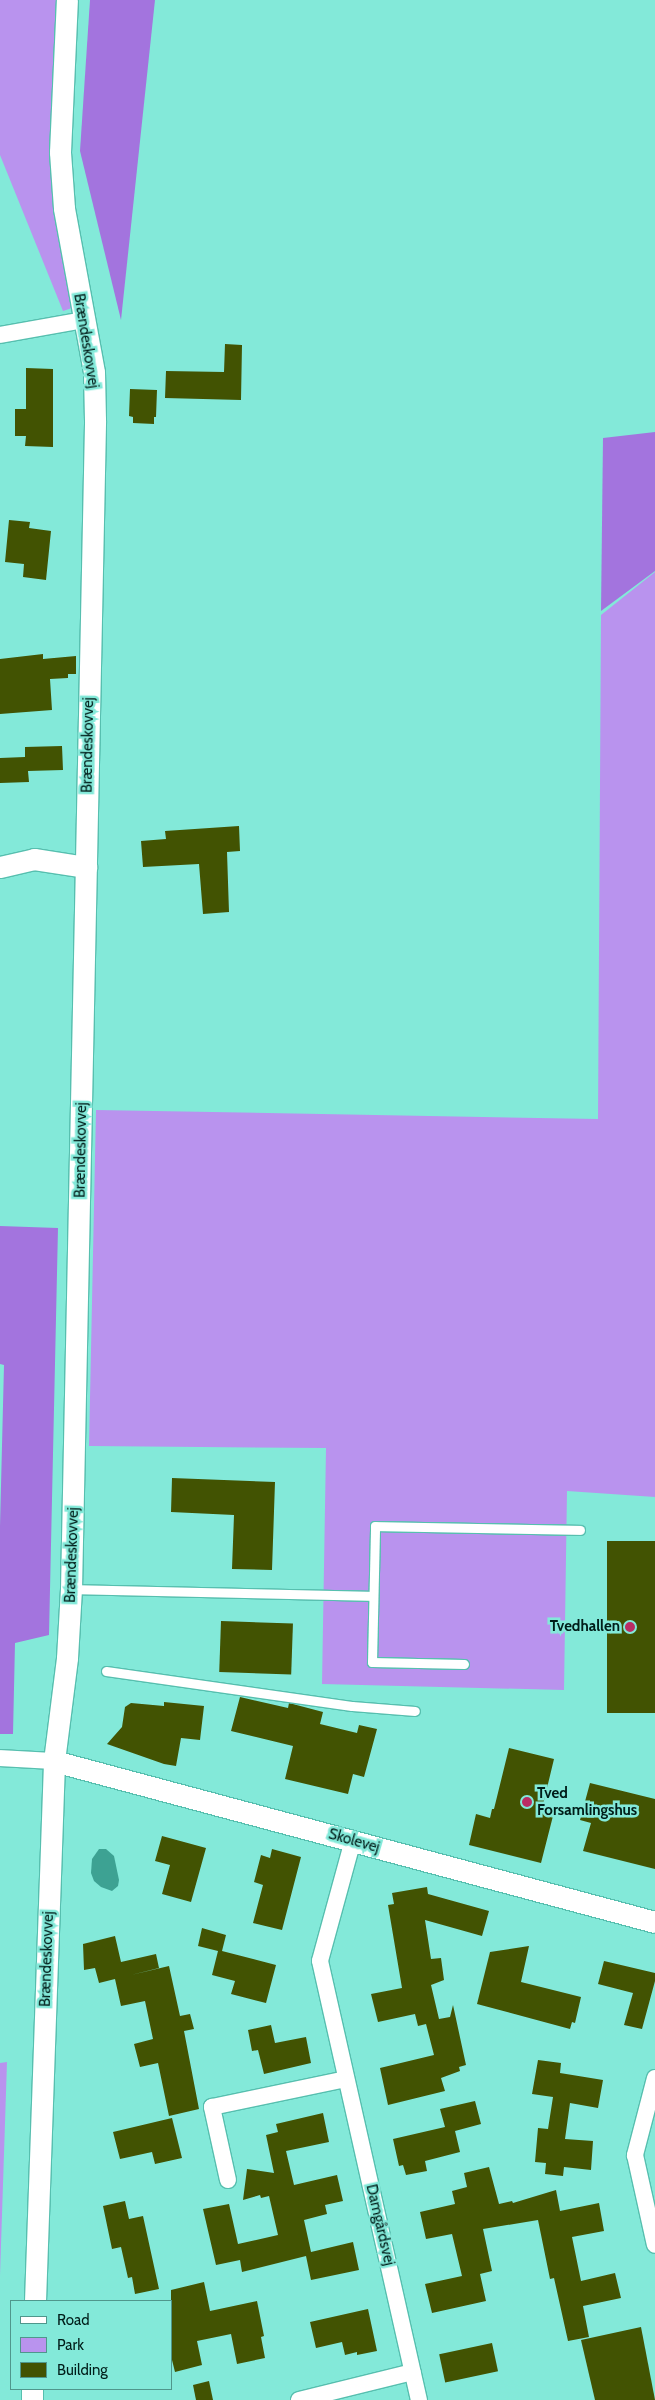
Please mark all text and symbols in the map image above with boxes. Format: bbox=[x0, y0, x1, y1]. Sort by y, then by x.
street label: Brændeskovvej bbox=[70, 292, 102, 390]
street label: Brændeskovvej bbox=[78, 697, 98, 793]
street label: Brændeskovvej bbox=[71, 1102, 91, 1198]
street label: Brændeskovvej bbox=[61, 1507, 83, 1603]
place label: Tvedhallen bbox=[550, 1618, 620, 1636]
marker: Tvedhallen bbox=[624, 1621, 636, 1633]
place label: Tved Forsamlingshus bbox=[537, 1784, 637, 1819]
marker: Tved Forsamlingshus bbox=[521, 1796, 533, 1808]
street label: Skolevej bbox=[326, 1825, 382, 1857]
street label: Brændeskovvej bbox=[36, 1911, 58, 2007]
street label: Damgårdsvej bbox=[362, 2183, 398, 2267]
legend bbox=[10, 2300, 172, 2390]
text: Road bbox=[57, 2311, 90, 2329]
text: Park bbox=[57, 2336, 84, 2354]
text: Building bbox=[57, 2361, 108, 2379]

